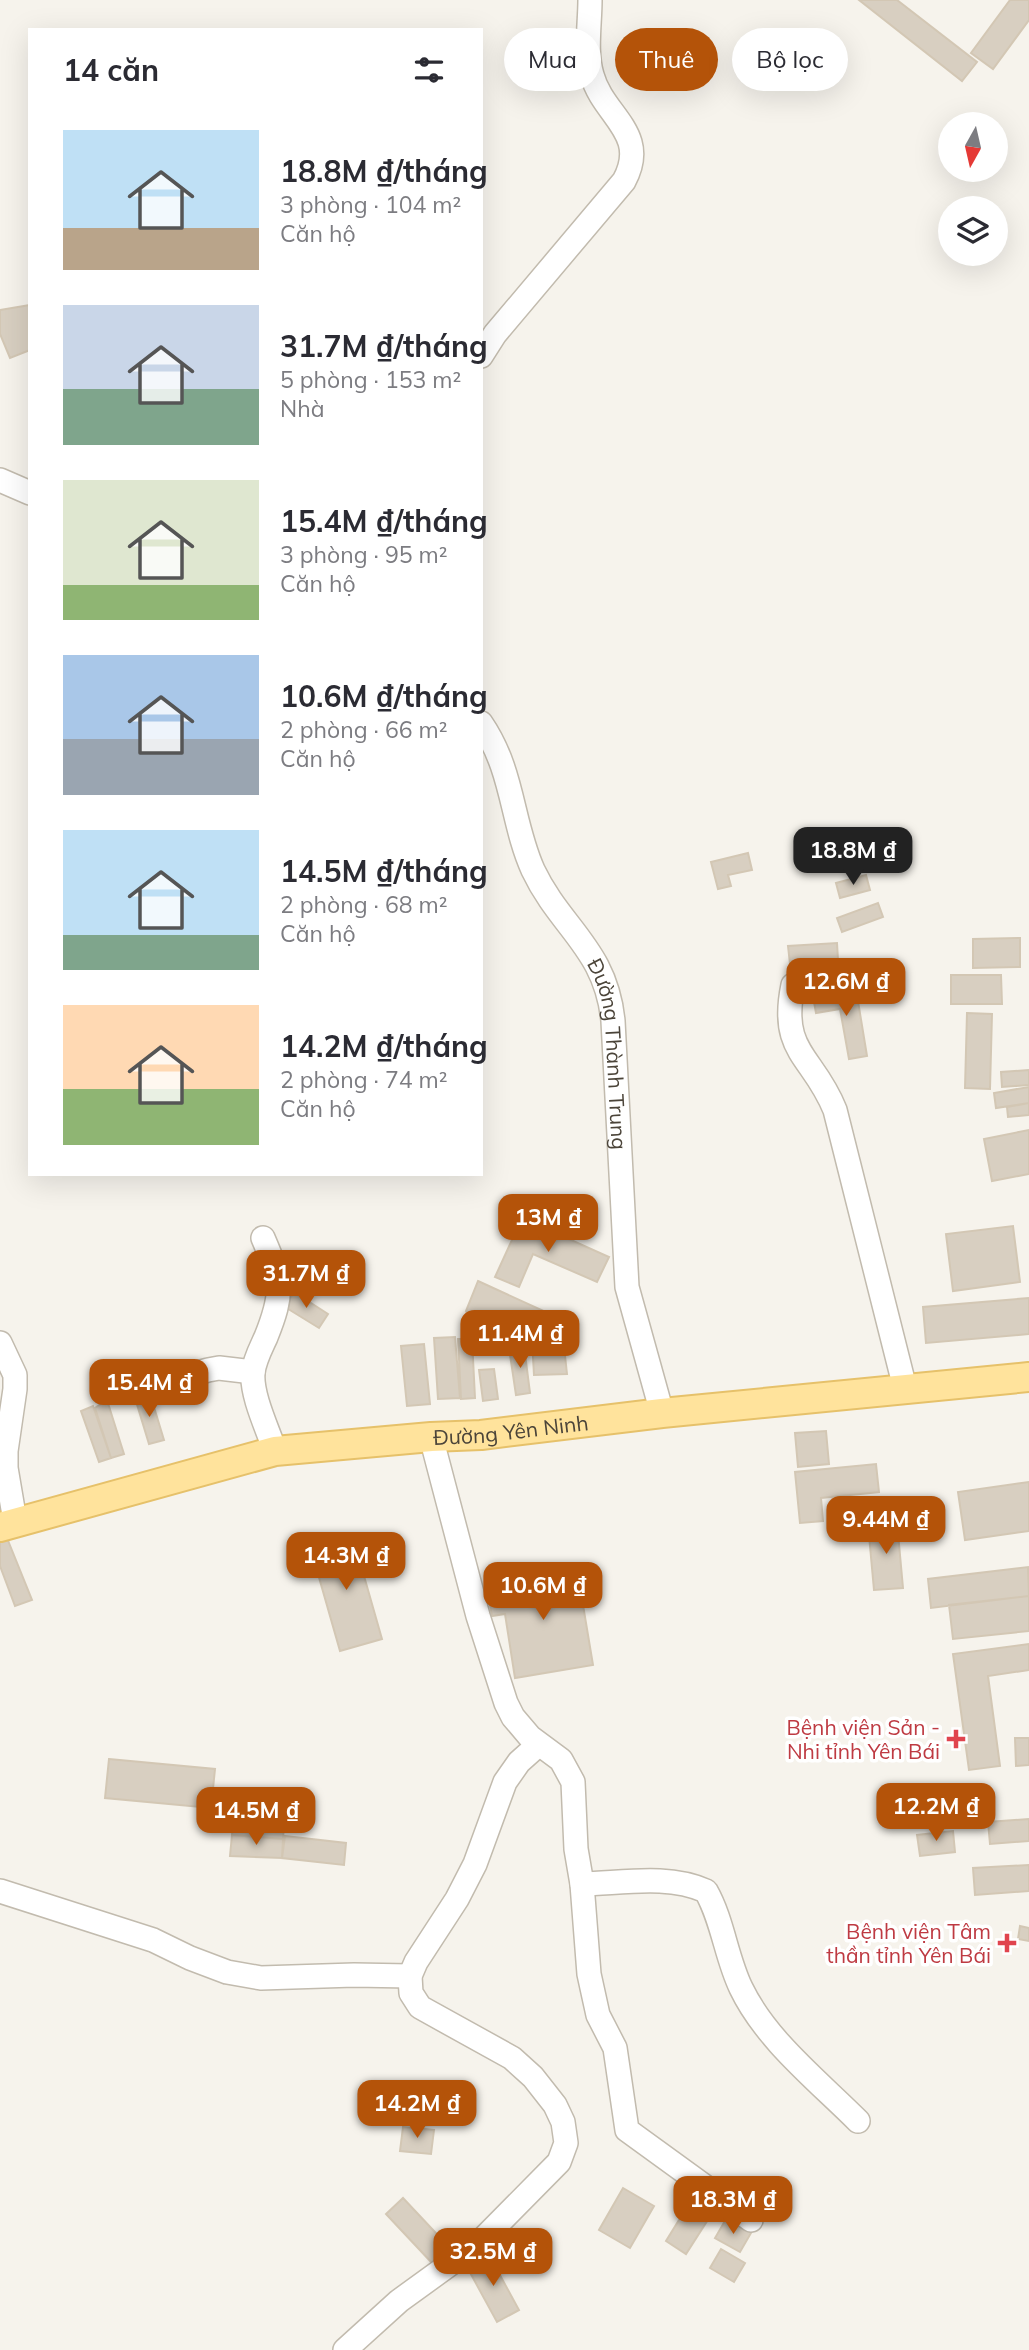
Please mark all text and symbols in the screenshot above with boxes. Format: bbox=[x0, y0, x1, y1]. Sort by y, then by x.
chip: Mua bbox=[504, 28, 601, 91]
chip: Thuê bbox=[615, 28, 718, 91]
chip: Bộ lọc bbox=[732, 28, 848, 91]
text: 14 căn bbox=[63, 51, 159, 89]
icon: filters bbox=[410, 51, 448, 89]
north arrow bbox=[938, 112, 1008, 182]
map controls bbox=[938, 112, 1008, 266]
text: 18.8M ₫/tháng bbox=[280, 152, 488, 190]
icon: home bbox=[119, 158, 203, 242]
text: 3 phòng · 104 m² bbox=[280, 190, 461, 219]
button: layers bbox=[938, 196, 1008, 266]
text: Căn hộ bbox=[280, 219, 356, 248]
text: 31.7M ₫/tháng bbox=[280, 327, 488, 365]
icon: home bbox=[119, 333, 203, 417]
text: 5 phòng · 153 m² bbox=[280, 365, 461, 394]
text: Nhà bbox=[280, 394, 324, 423]
text: 15.4M ₫/tháng bbox=[280, 502, 488, 540]
icon: home bbox=[119, 508, 203, 592]
text: 3 phòng · 95 m² bbox=[280, 540, 447, 569]
text: Căn hộ bbox=[280, 569, 356, 598]
text: 10.6M ₫/tháng bbox=[280, 677, 488, 715]
icon: home bbox=[119, 683, 203, 767]
text: 2 phòng · 66 m² bbox=[280, 715, 447, 744]
text: Căn hộ bbox=[280, 744, 356, 773]
pin: 18.8M ₫ bbox=[788, 828, 918, 887]
text: 18.8M ₫ bbox=[809, 835, 897, 864]
text: 14.5M ₫/tháng bbox=[280, 852, 488, 890]
icon: home bbox=[119, 858, 203, 942]
text: 2 phòng · 68 m² bbox=[280, 890, 447, 919]
text: Căn hộ bbox=[280, 919, 356, 948]
street label: Đường Thành Trung bbox=[582, 954, 633, 1151]
pin: 12.6M ₫ bbox=[781, 958, 911, 1018]
text: 12.6M ₫ bbox=[802, 966, 890, 995]
text: 14.2M ₫/tháng bbox=[280, 1027, 488, 1065]
icon: home bbox=[119, 1033, 203, 1117]
text: 2 phòng · 74 m² bbox=[280, 1065, 447, 1094]
text: Căn hộ bbox=[280, 1094, 356, 1123]
pin: 13M ₫ bbox=[499, 1194, 597, 1254]
text: 13M ₫ bbox=[514, 1202, 582, 1231]
pin: 31.7M ₫ bbox=[241, 1250, 371, 1310]
text: 31.7M ₫ bbox=[262, 1258, 350, 1287]
pin: 11.4M ₫ bbox=[455, 1310, 585, 1370]
text: 11.4M ₫ bbox=[476, 1318, 564, 1347]
pin: 15.4M ₫ bbox=[84, 1360, 214, 1419]
text: 15.4M ₫ bbox=[105, 1367, 193, 1396]
street label: Đường Yên Ninh bbox=[433, 1409, 590, 1450]
pin: 9.44M ₫ bbox=[821, 1496, 951, 1556]
text: 9.44M ₫ bbox=[842, 1504, 930, 1533]
pin: 14.3M ₫ bbox=[281, 1532, 411, 1592]
text: 14.3M ₫ bbox=[302, 1540, 390, 1569]
pin: 10.6M ₫ bbox=[478, 1562, 608, 1622]
text: 10.6M ₫ bbox=[499, 1570, 587, 1599]
place label: Bệnh viện Sản - Nhi tỉnh Yên Bái bbox=[786, 1714, 940, 1764]
marker: Bệnh viện Sản - Nhi tỉnh Yên Bái bbox=[946, 1729, 966, 1749]
pin: 12.2M ₫ bbox=[871, 1784, 1001, 1843]
pin: 14.5M ₫ bbox=[191, 1787, 321, 1847]
text: 12.2M ₫ bbox=[892, 1791, 980, 1820]
text: 14.5M ₫ bbox=[212, 1795, 300, 1824]
place label: Bệnh viện Tâm thần tỉnh Yên Bái bbox=[826, 1918, 991, 1968]
marker: Bệnh viện Tâm thần tỉnh Yên Bái bbox=[997, 1933, 1017, 1953]
pin: 14.2M ₫ bbox=[352, 2080, 482, 2140]
text: 14.2M ₫ bbox=[373, 2088, 461, 2117]
pin: 18.3M ₫ bbox=[668, 2176, 798, 2236]
text: 18.3M ₫ bbox=[689, 2184, 777, 2213]
pin: 32.5M ₫ bbox=[428, 2228, 558, 2288]
text: 32.5M ₫ bbox=[449, 2236, 537, 2265]

